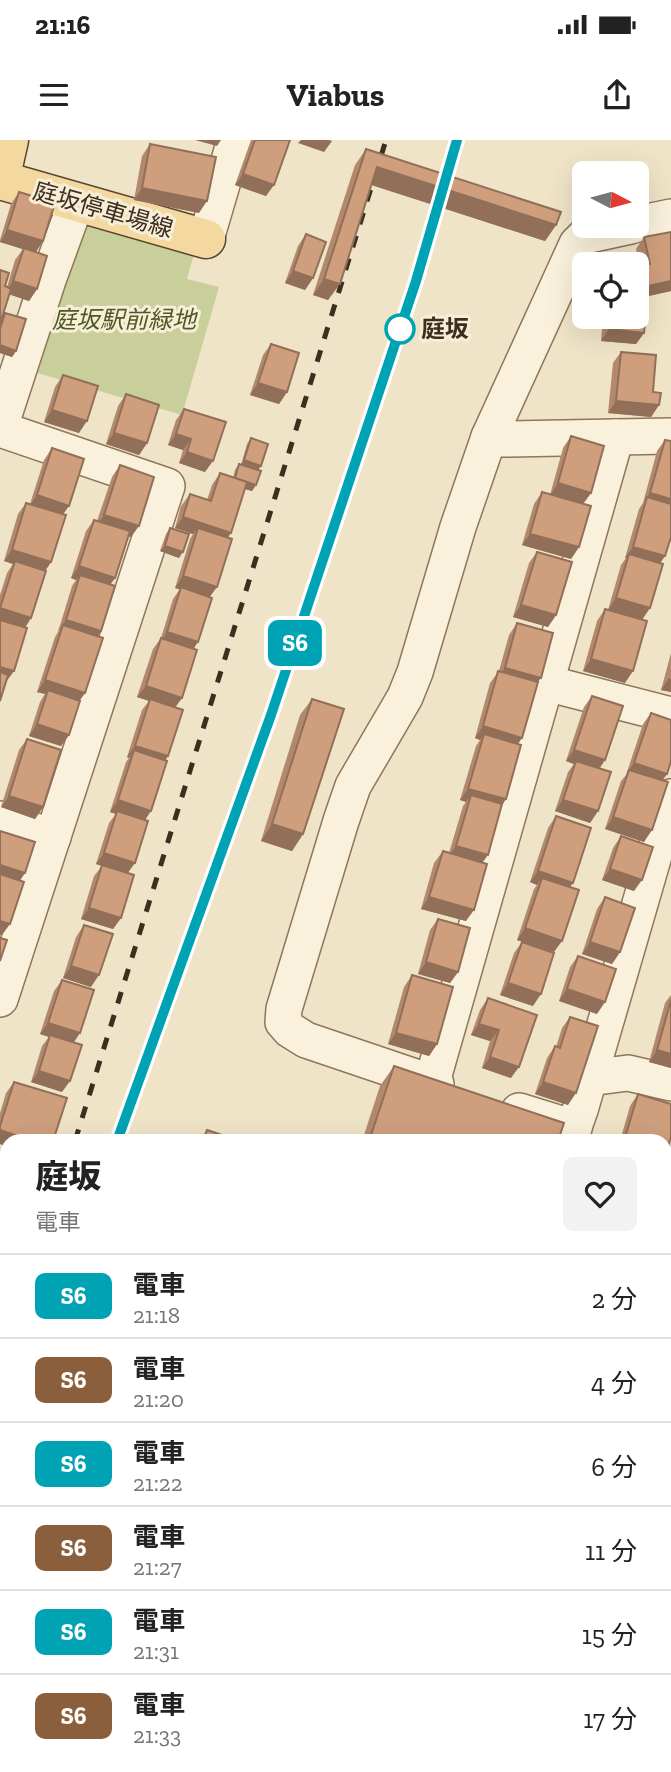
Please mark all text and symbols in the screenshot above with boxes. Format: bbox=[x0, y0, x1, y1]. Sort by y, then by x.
text: 21:16 bbox=[35, 9, 90, 41]
icon: menu bbox=[35, 76, 73, 114]
text: Viabus bbox=[287, 76, 384, 114]
icon: share bbox=[598, 76, 636, 114]
north arrow bbox=[572, 161, 649, 238]
map controls bbox=[572, 161, 649, 329]
street label: 庭坂停車場線 bbox=[30, 176, 176, 243]
button: locate bbox=[572, 252, 649, 329]
park label: 庭坂駅前緑地 bbox=[52, 305, 199, 334]
marker: 庭坂 bbox=[385, 314, 415, 344]
place label: 庭坂 bbox=[421, 314, 469, 343]
line badge: S6 bbox=[264, 620, 326, 666]
text: S6 bbox=[282, 628, 308, 657]
text: 庭坂 bbox=[35, 1157, 101, 1196]
button: heart bbox=[563, 1157, 637, 1231]
text: 電車 bbox=[35, 1208, 81, 1236]
text: 電車 bbox=[133, 1269, 185, 1301]
text: S6 bbox=[60, 1281, 87, 1310]
text: 2 分 bbox=[592, 1283, 637, 1315]
text: 21:18 bbox=[133, 1301, 180, 1329]
text: 電車 bbox=[133, 1353, 185, 1385]
text: S6 bbox=[60, 1365, 87, 1394]
text: 4 分 bbox=[591, 1367, 637, 1399]
text: 21:20 bbox=[133, 1385, 184, 1413]
text: 電車 bbox=[133, 1437, 185, 1469]
text: S6 bbox=[60, 1449, 87, 1478]
text: 6 分 bbox=[591, 1451, 637, 1483]
text: 21:22 bbox=[133, 1469, 183, 1497]
text: 電車 bbox=[133, 1521, 185, 1553]
text: S6 bbox=[60, 1533, 87, 1562]
text: 11 分 bbox=[585, 1535, 637, 1567]
text: 21:27 bbox=[133, 1553, 182, 1581]
text: 電車 bbox=[133, 1605, 185, 1637]
text: S6 bbox=[60, 1617, 87, 1646]
text: 15 分 bbox=[582, 1619, 637, 1651]
text: 21:31 bbox=[133, 1637, 179, 1665]
text: 電車 bbox=[133, 1689, 185, 1721]
text: S6 bbox=[60, 1701, 87, 1730]
text: 17 分 bbox=[583, 1703, 637, 1735]
text: 21:33 bbox=[133, 1721, 181, 1749]

